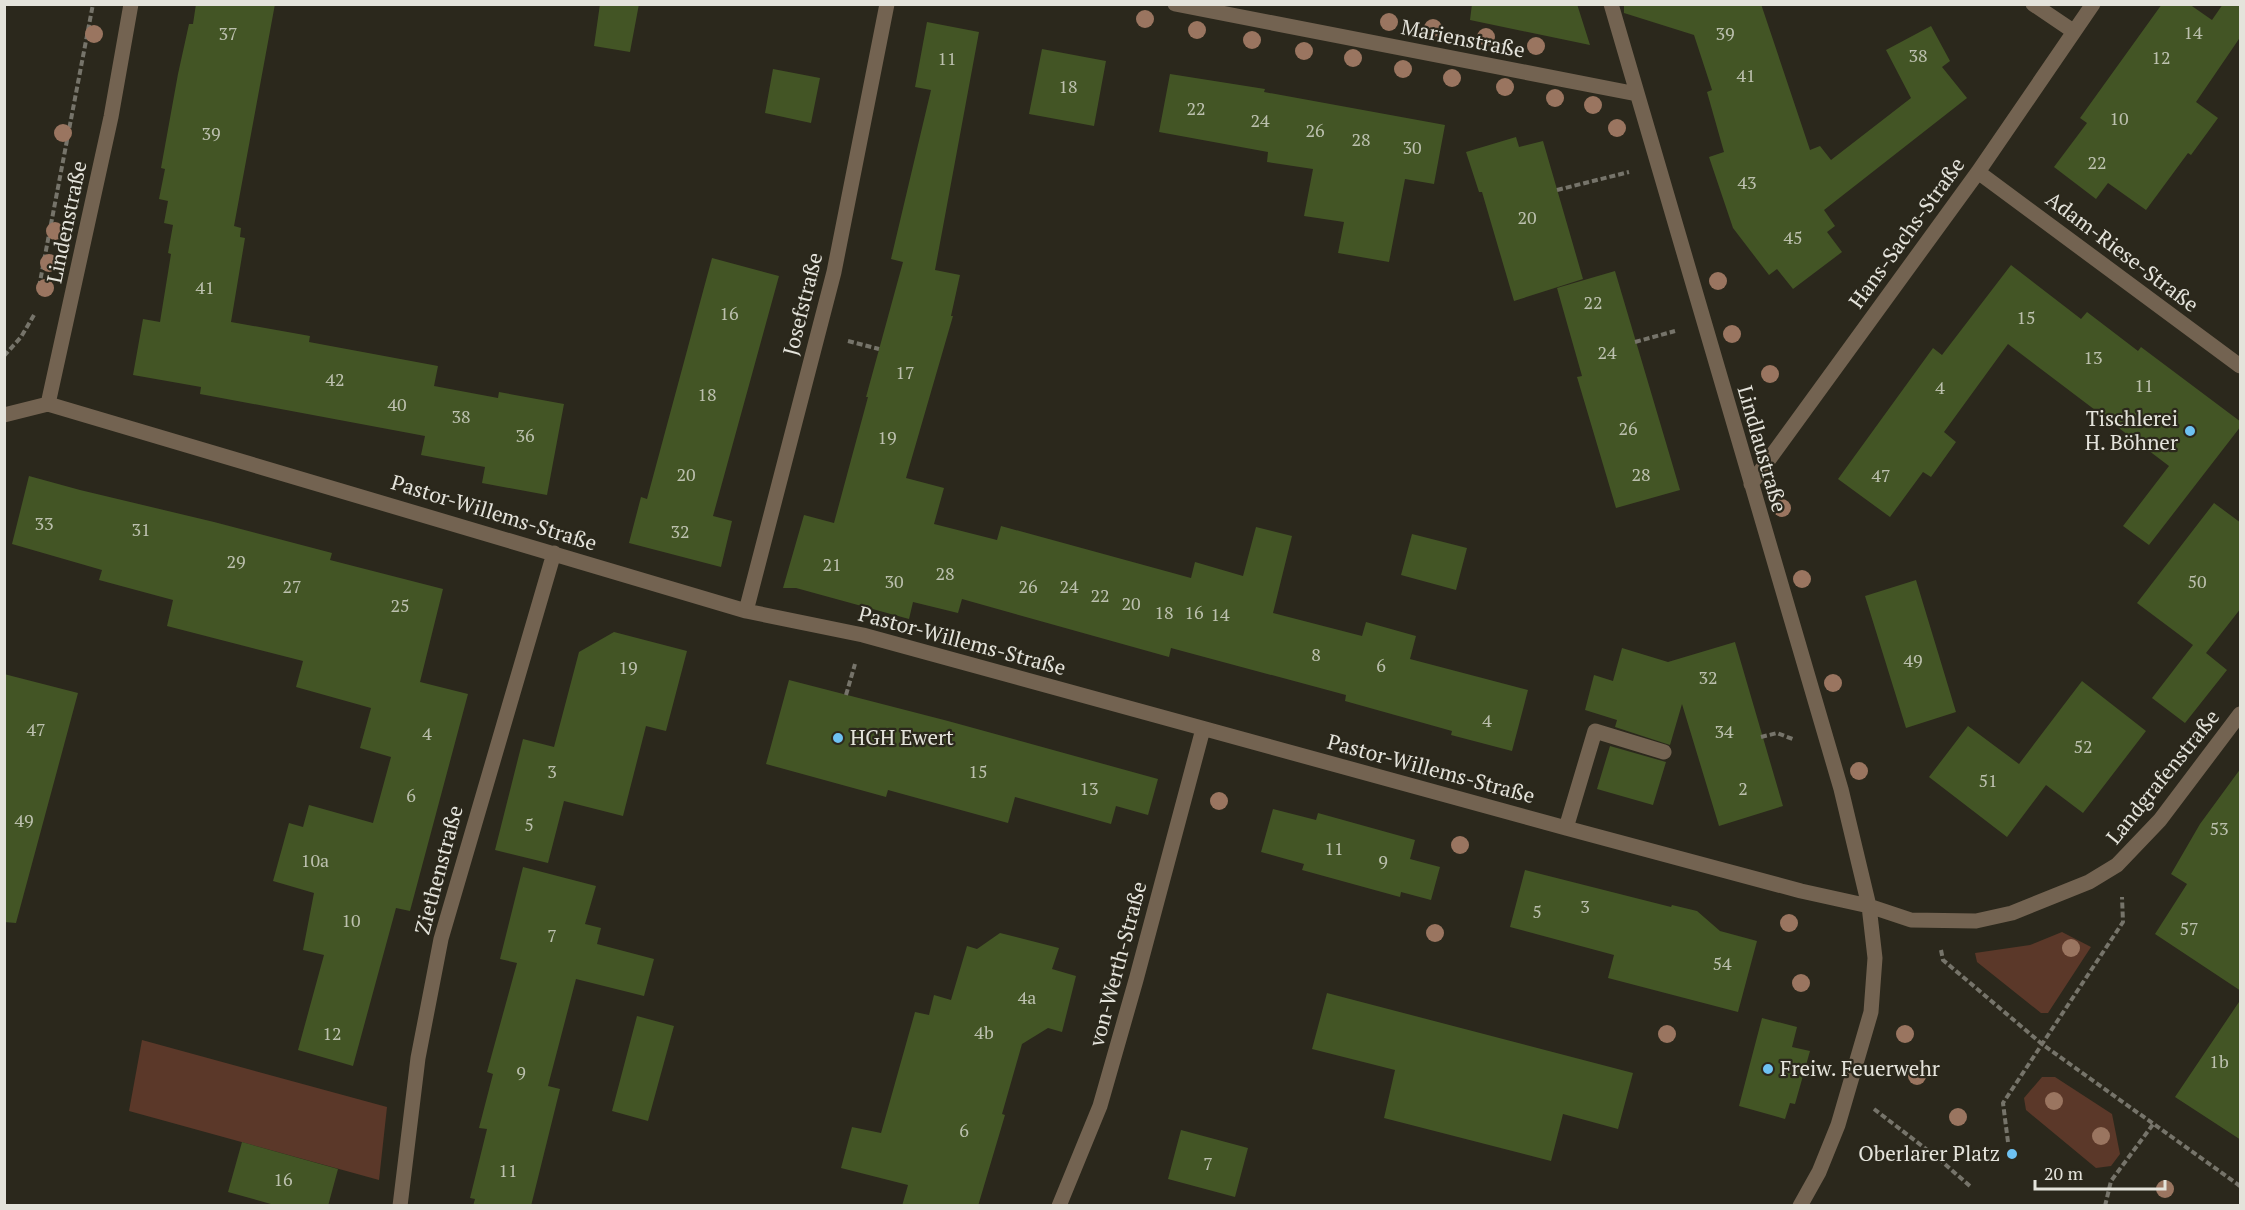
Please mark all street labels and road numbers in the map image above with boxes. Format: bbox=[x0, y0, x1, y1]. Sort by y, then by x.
street label: Marienstraße bbox=[1399, 12, 1528, 64]
street label: Hans-Sachs-Straße bbox=[1842, 151, 1970, 313]
street label: Lindenstraße bbox=[39, 158, 93, 286]
street label: Adam-Riese-Straße bbox=[2041, 185, 2205, 318]
street label: Josefstraße bbox=[776, 249, 828, 358]
street label: Lindlaustraße bbox=[1732, 382, 1794, 515]
street label: Pastor-Willems-Straße bbox=[388, 467, 601, 557]
street label: Pastor-Willems-Straße bbox=[855, 599, 1069, 681]
street label: Landgrafenstraße bbox=[2099, 703, 2225, 849]
street label: Pastor-Willems-Straße bbox=[1324, 727, 1538, 809]
street label: Ziethenstraße bbox=[407, 802, 469, 937]
street label: von-Werth-Straße bbox=[1081, 878, 1153, 1050]

